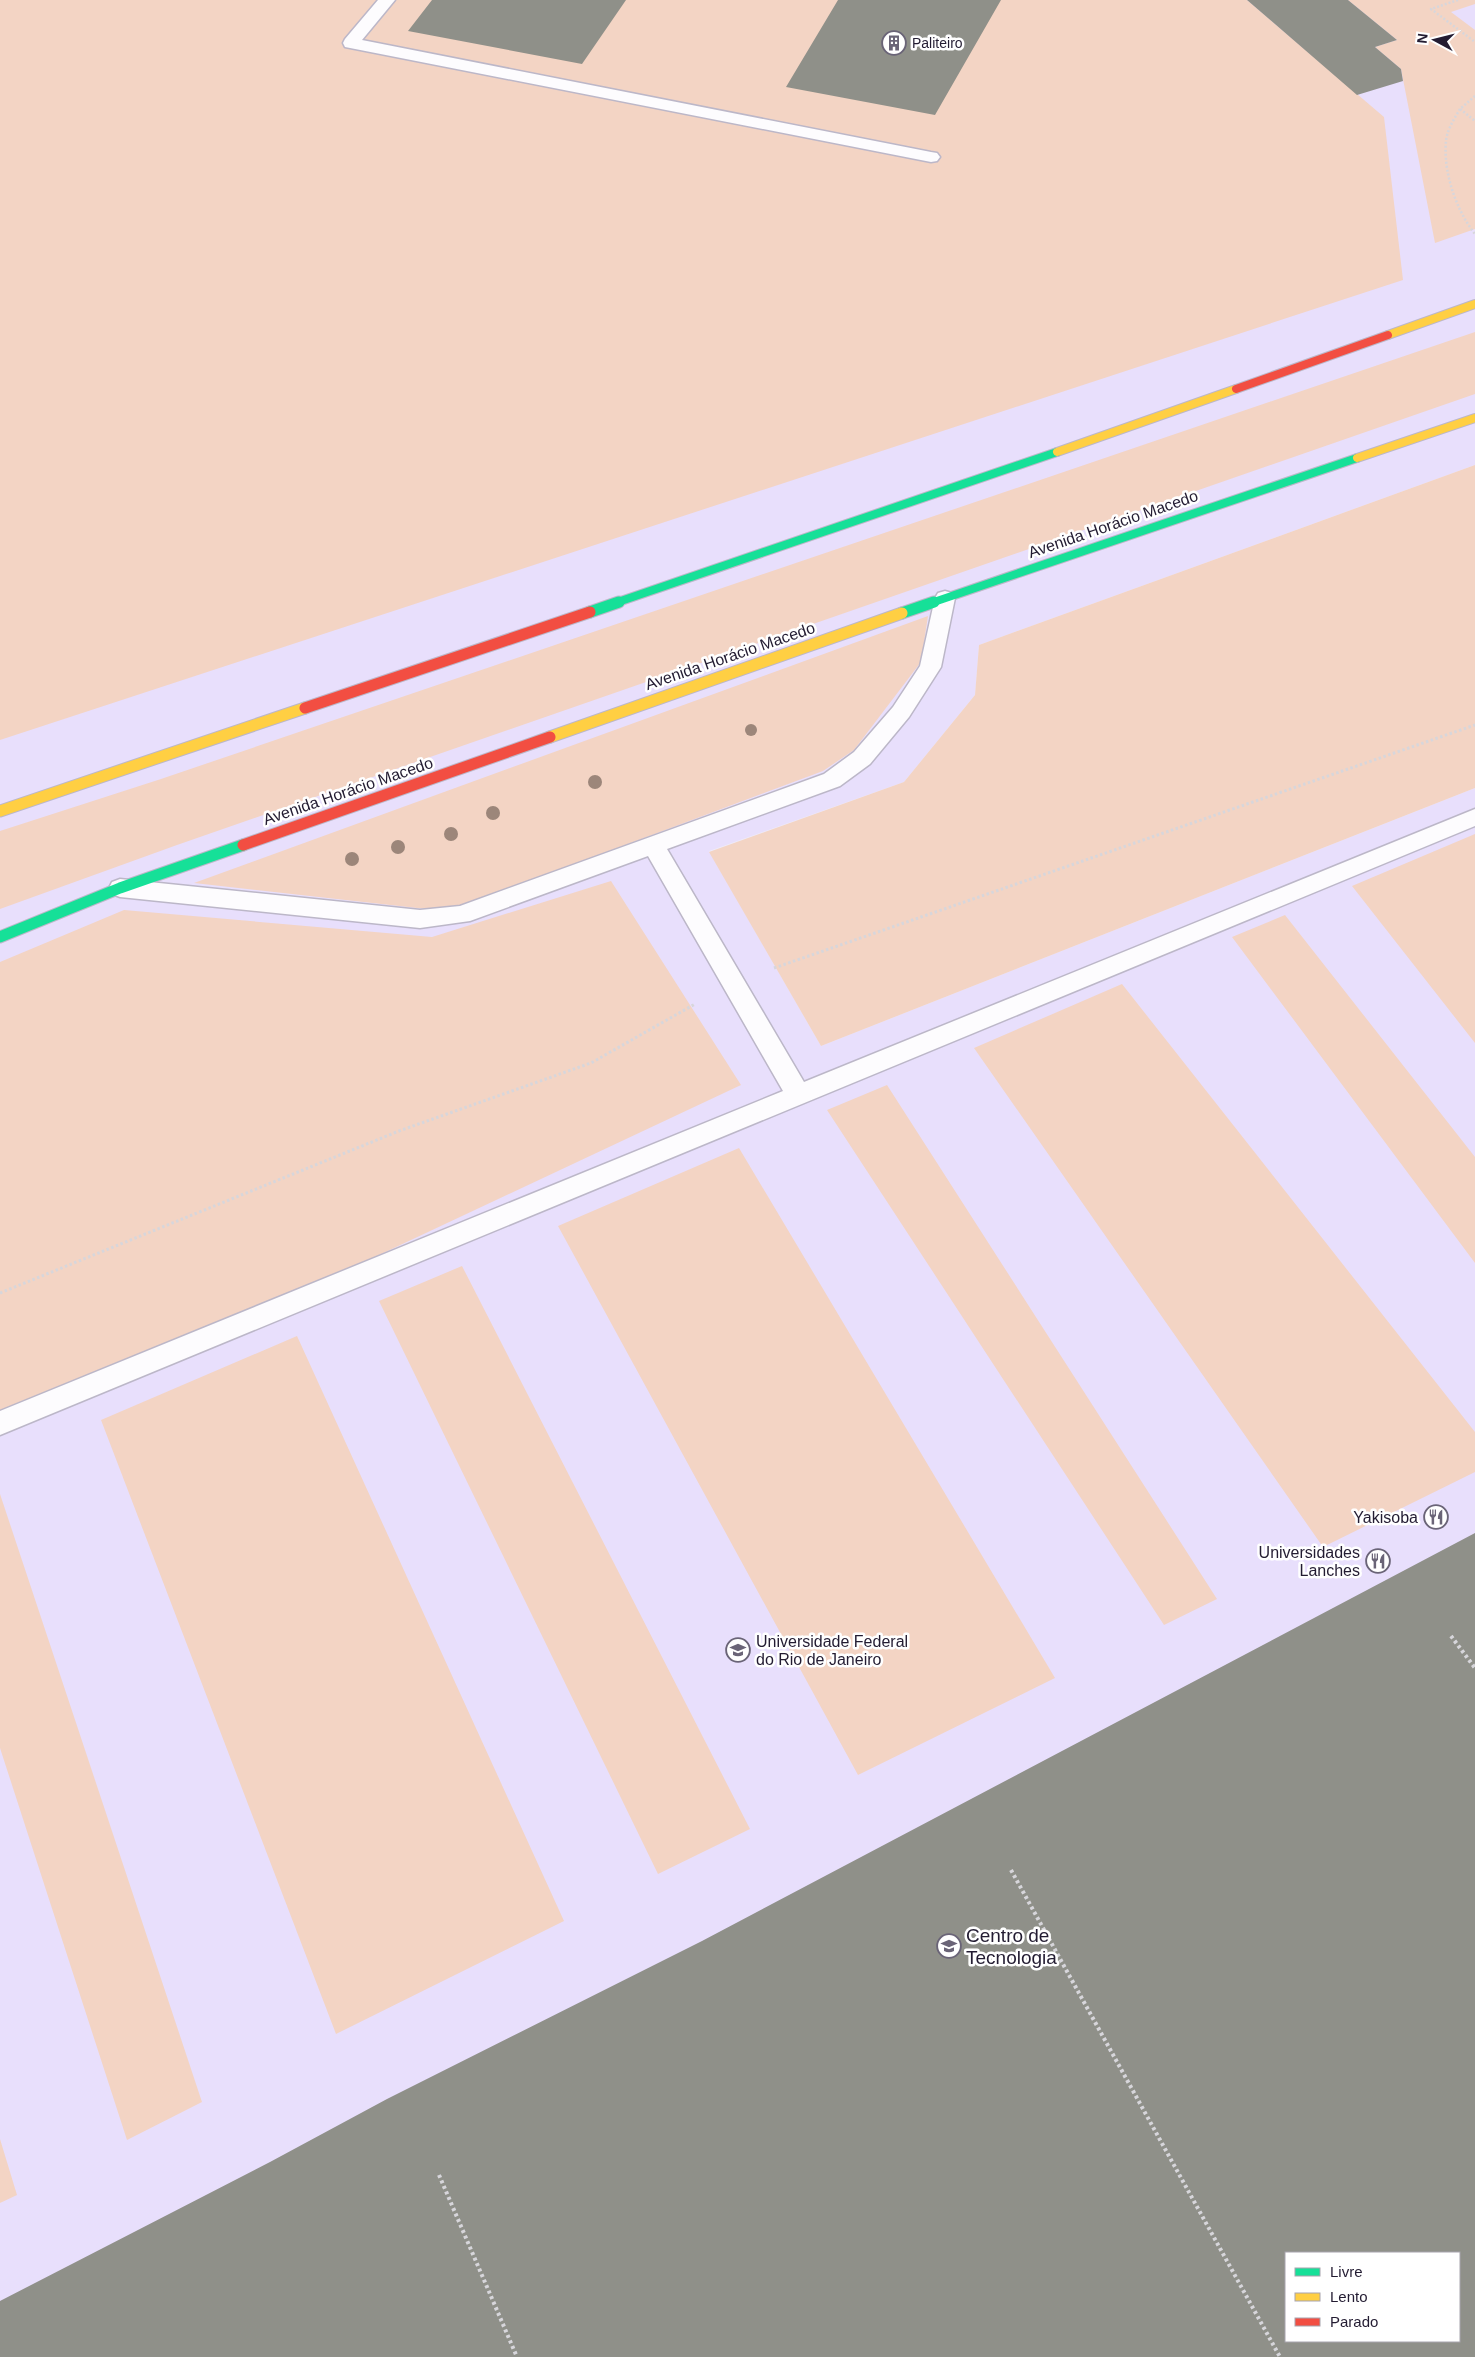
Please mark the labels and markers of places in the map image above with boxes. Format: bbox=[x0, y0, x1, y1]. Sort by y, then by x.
building icon: Paliteiro bbox=[881, 30, 907, 56]
place label: Paliteiro bbox=[912, 35, 963, 51]
restaurant icon: Yakisoba bbox=[1423, 1504, 1449, 1530]
place label: Yakisoba bbox=[1353, 1509, 1418, 1526]
place label: Universidades Lanches bbox=[1259, 1544, 1360, 1579]
restaurant icon: Universidades Lanches bbox=[1365, 1548, 1391, 1574]
place label: Universidade Federal do Rio de Janeiro bbox=[756, 1633, 908, 1668]
school or university icon: Universidade Federal do Rio de Janeiro bbox=[725, 1637, 751, 1663]
place label: Centro de Tecnologia bbox=[966, 1925, 1057, 1968]
school or university icon: Centro de Tecnologia bbox=[936, 1933, 962, 1959]

